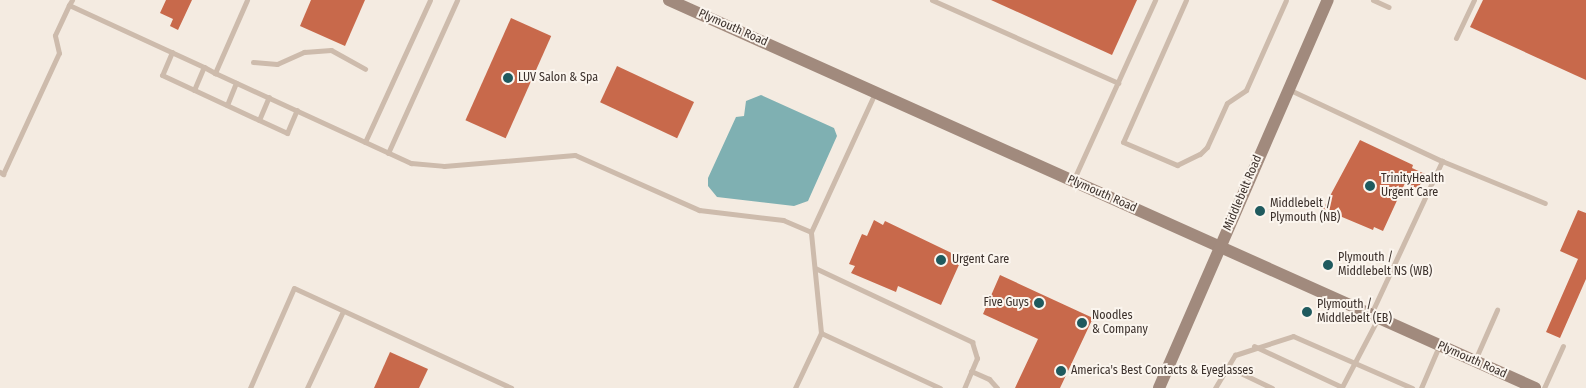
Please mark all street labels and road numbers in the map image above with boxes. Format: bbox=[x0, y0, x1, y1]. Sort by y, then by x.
street label: Plymouth Road bbox=[696, 6, 770, 50]
street label: Middlebelt Road bbox=[1221, 153, 1265, 233]
street label: Plymouth Road bbox=[1065, 172, 1139, 216]
street label: Plymouth Road bbox=[1435, 338, 1509, 382]

